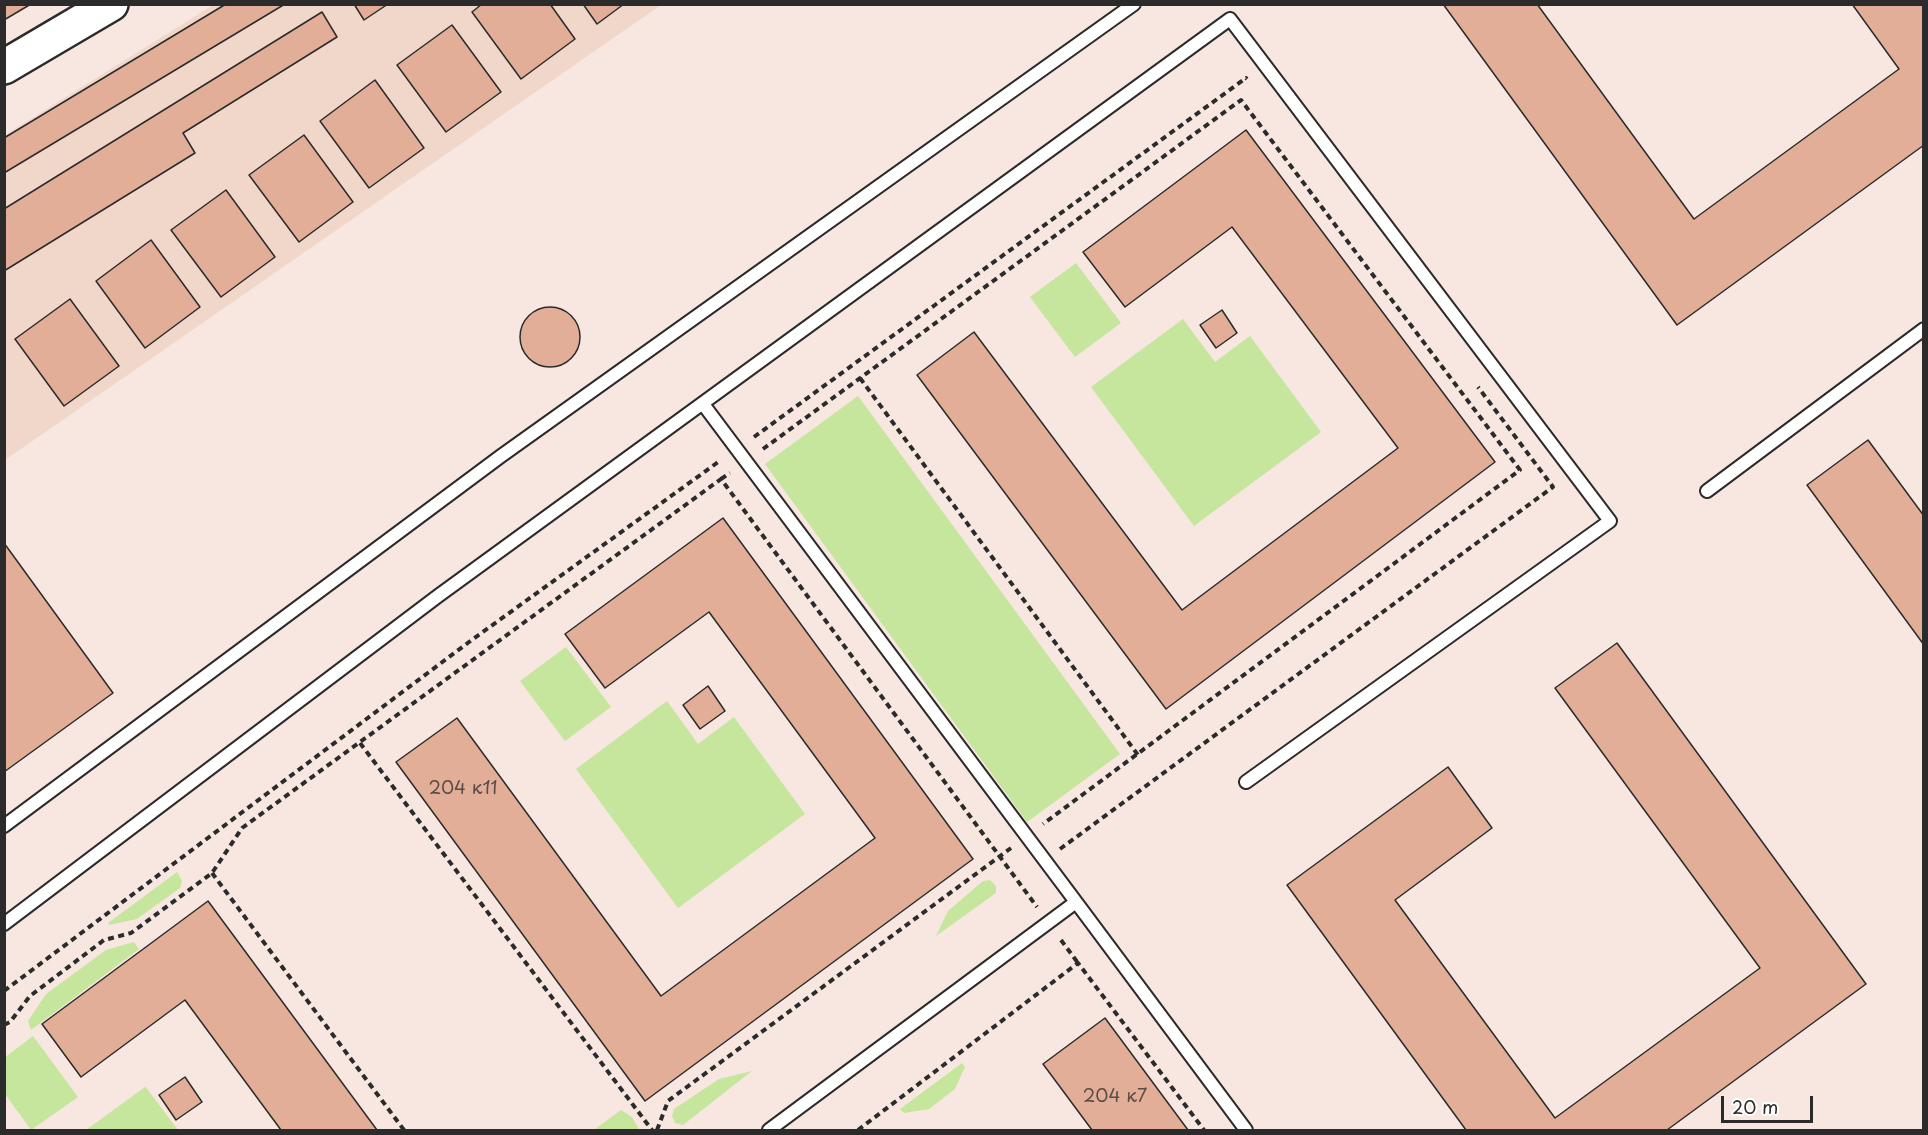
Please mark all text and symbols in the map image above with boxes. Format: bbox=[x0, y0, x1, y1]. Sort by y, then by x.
house number: 204 к11 bbox=[428, 778, 498, 800]
scale bar bbox=[1724, 1084, 1816, 1122]
house number: 204 к7 bbox=[1083, 1086, 1147, 1108]
text: 20 m bbox=[1732, 1093, 1778, 1120]

